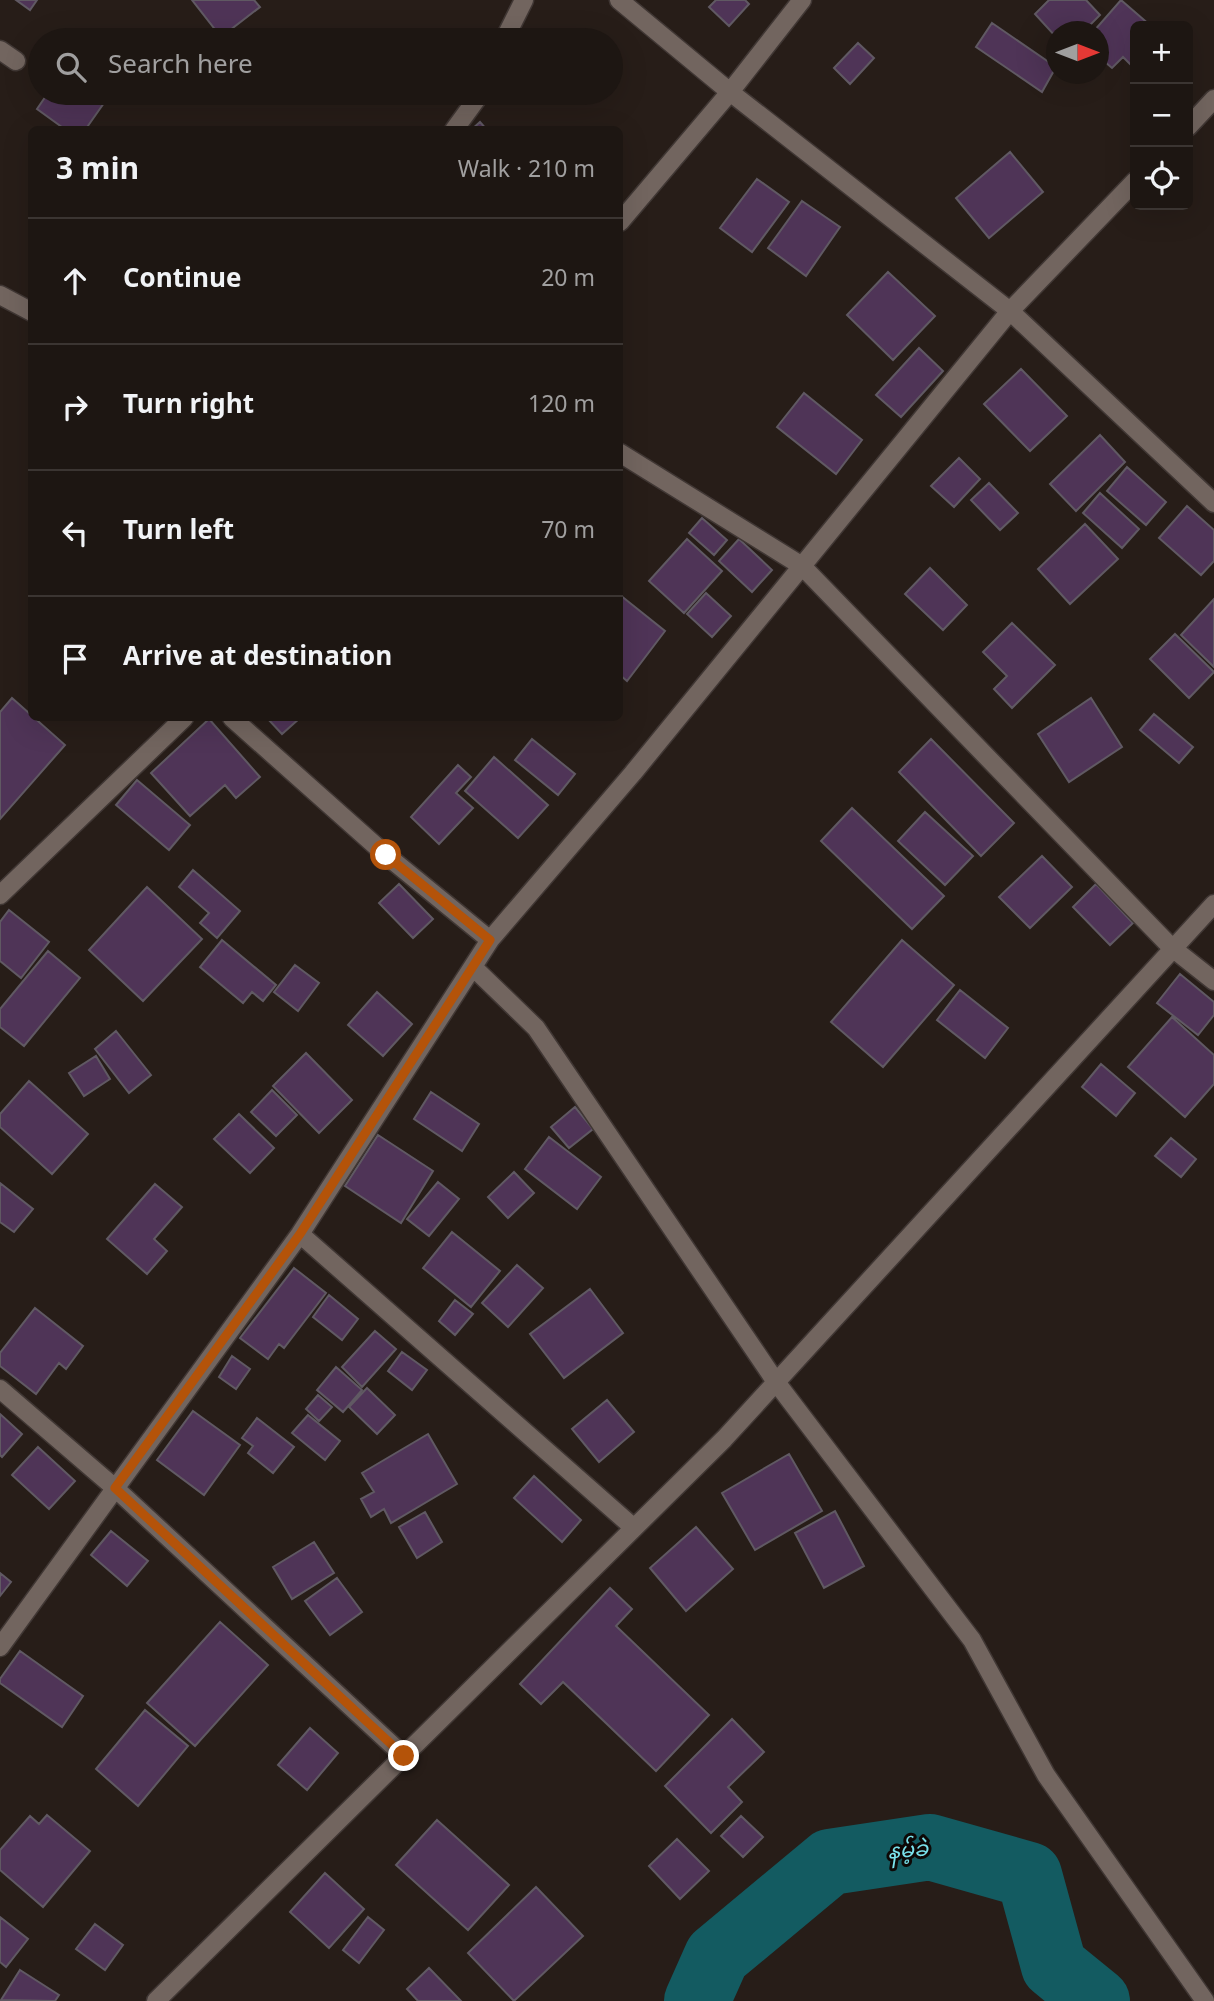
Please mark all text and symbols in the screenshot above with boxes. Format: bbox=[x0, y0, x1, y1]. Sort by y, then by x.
north arrow bbox=[1046, 21, 1109, 84]
map controls bbox=[1130, 21, 1193, 210]
button: + bbox=[1130, 21, 1193, 84]
search box bbox=[28, 28, 623, 105]
text: Search here bbox=[108, 39, 253, 95]
icon: search bbox=[52, 48, 90, 86]
button: − bbox=[1130, 84, 1193, 147]
text: 3 min bbox=[56, 139, 139, 205]
text: Walk · 210 m bbox=[458, 147, 595, 197]
button: locate bbox=[1130, 147, 1193, 210]
text: Continue bbox=[123, 253, 241, 309]
text: 20 m bbox=[541, 256, 595, 306]
icon: ahead bbox=[56, 262, 94, 300]
text: Turn right bbox=[123, 379, 254, 435]
text: 120 m bbox=[528, 382, 595, 432]
icon: right bbox=[56, 388, 94, 426]
text: Turn left bbox=[123, 505, 234, 561]
text: 70 m bbox=[541, 508, 595, 558]
icon: left bbox=[56, 514, 94, 552]
text: Arrive at destination bbox=[123, 631, 392, 687]
icon: arrive bbox=[56, 640, 94, 678]
route start bbox=[370, 839, 401, 870]
route end bbox=[388, 1740, 419, 1771]
water label: နမ့်ခဲ bbox=[886, 1827, 931, 1877]

